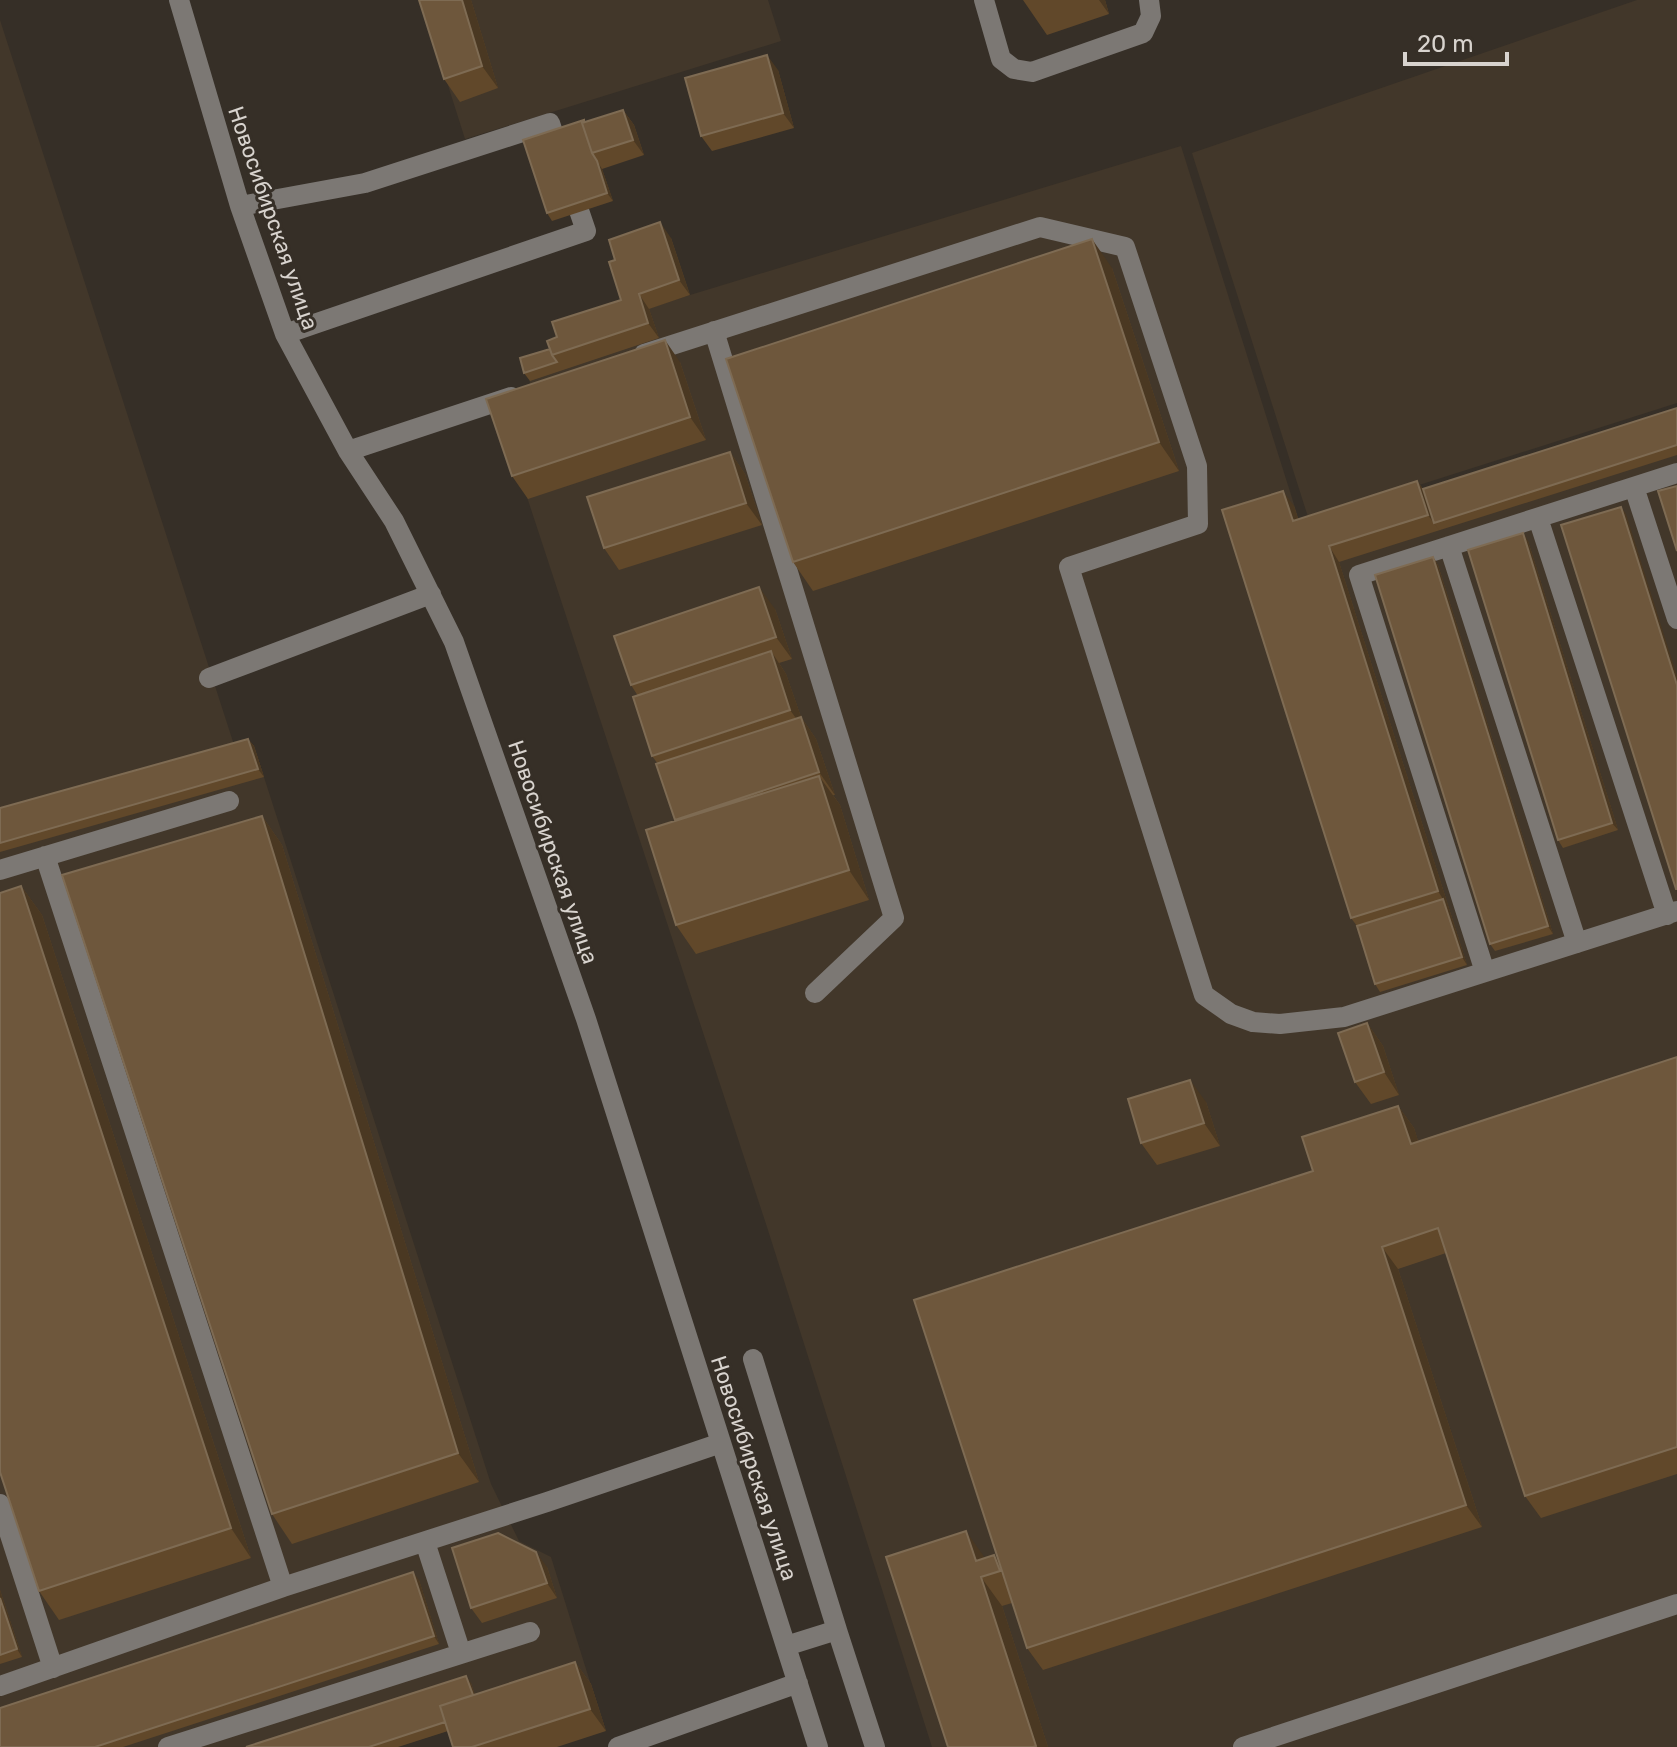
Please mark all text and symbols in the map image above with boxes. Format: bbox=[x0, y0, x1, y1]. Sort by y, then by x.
scale bar bbox=[1405, 16, 1507, 66]
text: 20 m bbox=[1417, 30, 1474, 58]
street label: Новосибирская улица bbox=[222, 103, 324, 333]
street label: Новосибирская улица bbox=[502, 737, 604, 967]
street label: Новосибирская улица bbox=[705, 1352, 803, 1584]

